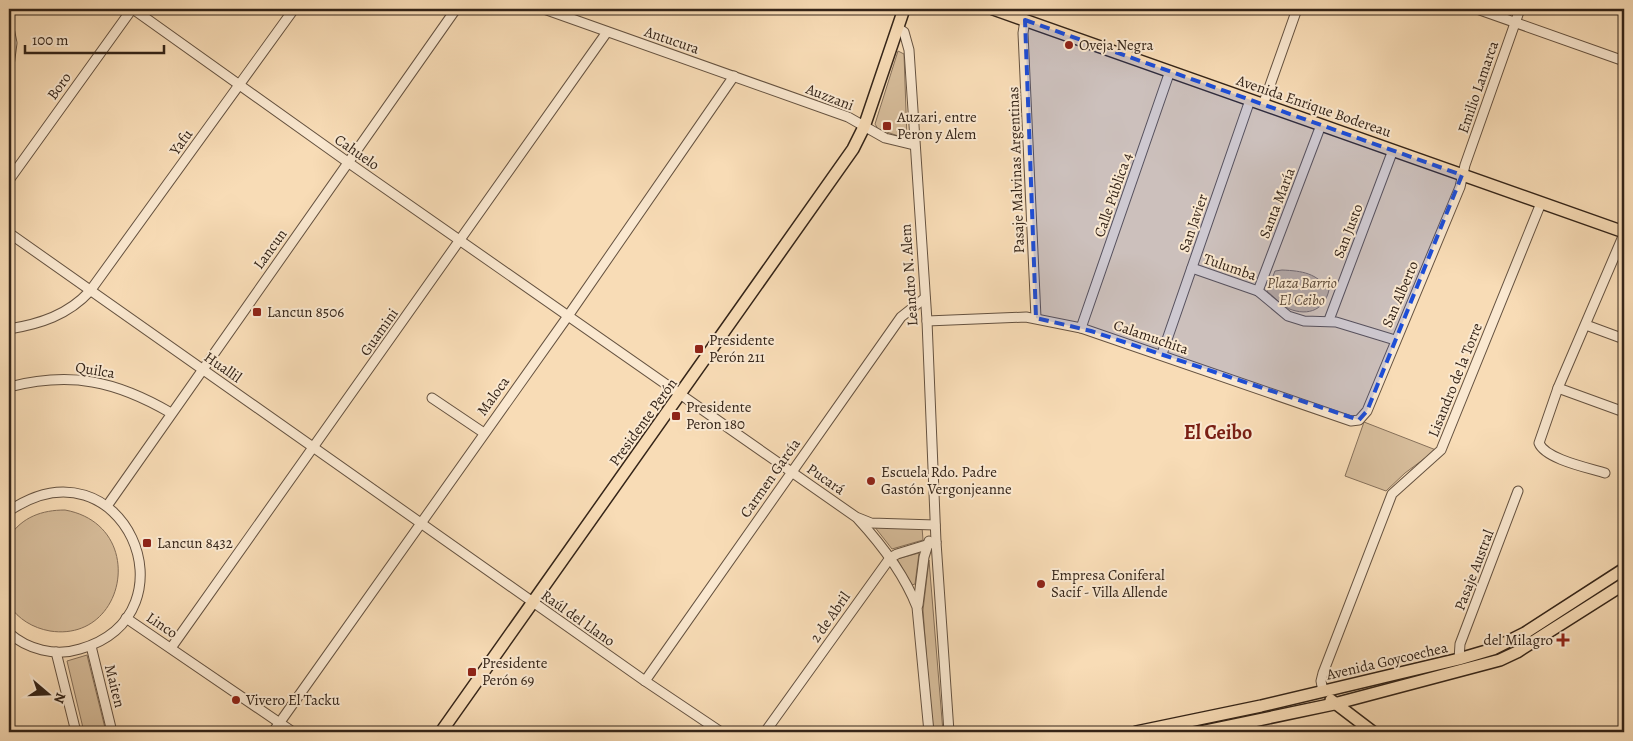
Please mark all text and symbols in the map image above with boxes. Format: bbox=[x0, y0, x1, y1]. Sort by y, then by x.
street label: Antucura bbox=[641, 21, 702, 59]
scale bar bbox=[25, 22, 164, 54]
text: 100 m bbox=[32, 30, 69, 50]
place label: Oveja Negra bbox=[1079, 35, 1154, 55]
street label: Emilio Lamarca bbox=[1453, 38, 1503, 136]
marker: Oveja Negra bbox=[1063, 39, 1075, 51]
street label: Boro bbox=[42, 68, 76, 104]
street label: Avenida Enrique Bodereau bbox=[1233, 70, 1395, 142]
street label: Auzzani bbox=[802, 78, 857, 115]
street label: Pasaje Malvinas Argentinas bbox=[1003, 86, 1029, 254]
place label: Auzari, entre Peron y Alem bbox=[896, 107, 977, 144]
marker: Auzari, entre Peron y Alem bbox=[881, 120, 893, 132]
street label: Yafu bbox=[164, 124, 198, 160]
street label: Cahuelo bbox=[331, 129, 383, 175]
street label: Calle Pública 4 bbox=[1089, 150, 1137, 240]
street label: Santa María bbox=[1254, 165, 1300, 241]
street label: San Javier bbox=[1174, 191, 1212, 255]
street label: San Justo bbox=[1328, 201, 1368, 261]
street label: Leandro N. Alem bbox=[895, 223, 923, 327]
street label: Lancun bbox=[249, 225, 291, 273]
street label: Tulumba bbox=[1201, 249, 1259, 285]
street label: San Alberto bbox=[1377, 258, 1423, 330]
park label: Plaza Barrio El Ceibo bbox=[1267, 273, 1337, 310]
place label: Lancun 8506 bbox=[267, 302, 344, 322]
street label: Guamini bbox=[355, 304, 403, 360]
marker: Lancun 8506 bbox=[251, 306, 263, 318]
street label: Calamuchita bbox=[1111, 315, 1191, 359]
street label: Lisandro de la Torre bbox=[1423, 320, 1487, 440]
place label: Presidente Perón 211 bbox=[709, 330, 775, 367]
marker: Presidente Perón 211 bbox=[693, 343, 705, 355]
street label: Huallil bbox=[200, 347, 246, 387]
street label: Quilca bbox=[74, 357, 116, 383]
street label: Maloca bbox=[472, 372, 514, 420]
street label: Presidente Perón bbox=[604, 374, 682, 470]
place label: Presidente Peron 180 bbox=[686, 397, 752, 434]
marker: Presidente Peron 180 bbox=[670, 410, 682, 422]
district label: El Ceibo bbox=[1184, 419, 1252, 446]
street label: Carmen García bbox=[735, 434, 805, 522]
street label: Pucará bbox=[803, 459, 849, 499]
place label: Escuela Rdo. Padre Gastón Vergonjeanne bbox=[881, 462, 1012, 499]
marker: Escuela Rdo. Padre Gastón Vergonjeanne bbox=[865, 475, 877, 487]
street label: Pasaje Austral bbox=[1449, 526, 1499, 613]
place label: Lancun 8432 bbox=[157, 533, 233, 553]
marker: Lancun 8432 bbox=[141, 537, 153, 549]
place label: Empresa Coniferal Sacif - Villa Allende bbox=[1051, 565, 1168, 602]
marker: Empresa Coniferal Sacif - Villa Allende bbox=[1035, 578, 1047, 590]
street label: Raúl del Llano bbox=[537, 585, 619, 651]
street label: 2 de Abril bbox=[805, 587, 855, 646]
street label: Linco bbox=[142, 607, 182, 643]
place label: del Milagro bbox=[1484, 630, 1553, 650]
marker: del Milagro bbox=[1557, 634, 1569, 646]
street label: Avenida Goycoechea bbox=[1323, 637, 1450, 685]
place label: Presidente Perón 69 bbox=[482, 653, 548, 690]
street label: Maiten bbox=[100, 662, 130, 710]
marker: Presidente Perón 69 bbox=[466, 666, 478, 678]
north arrow bbox=[22, 668, 72, 718]
text: N bbox=[49, 690, 70, 706]
place label: Vivero El Tacku bbox=[245, 690, 341, 710]
marker: Vivero El Tacku bbox=[230, 694, 242, 706]

